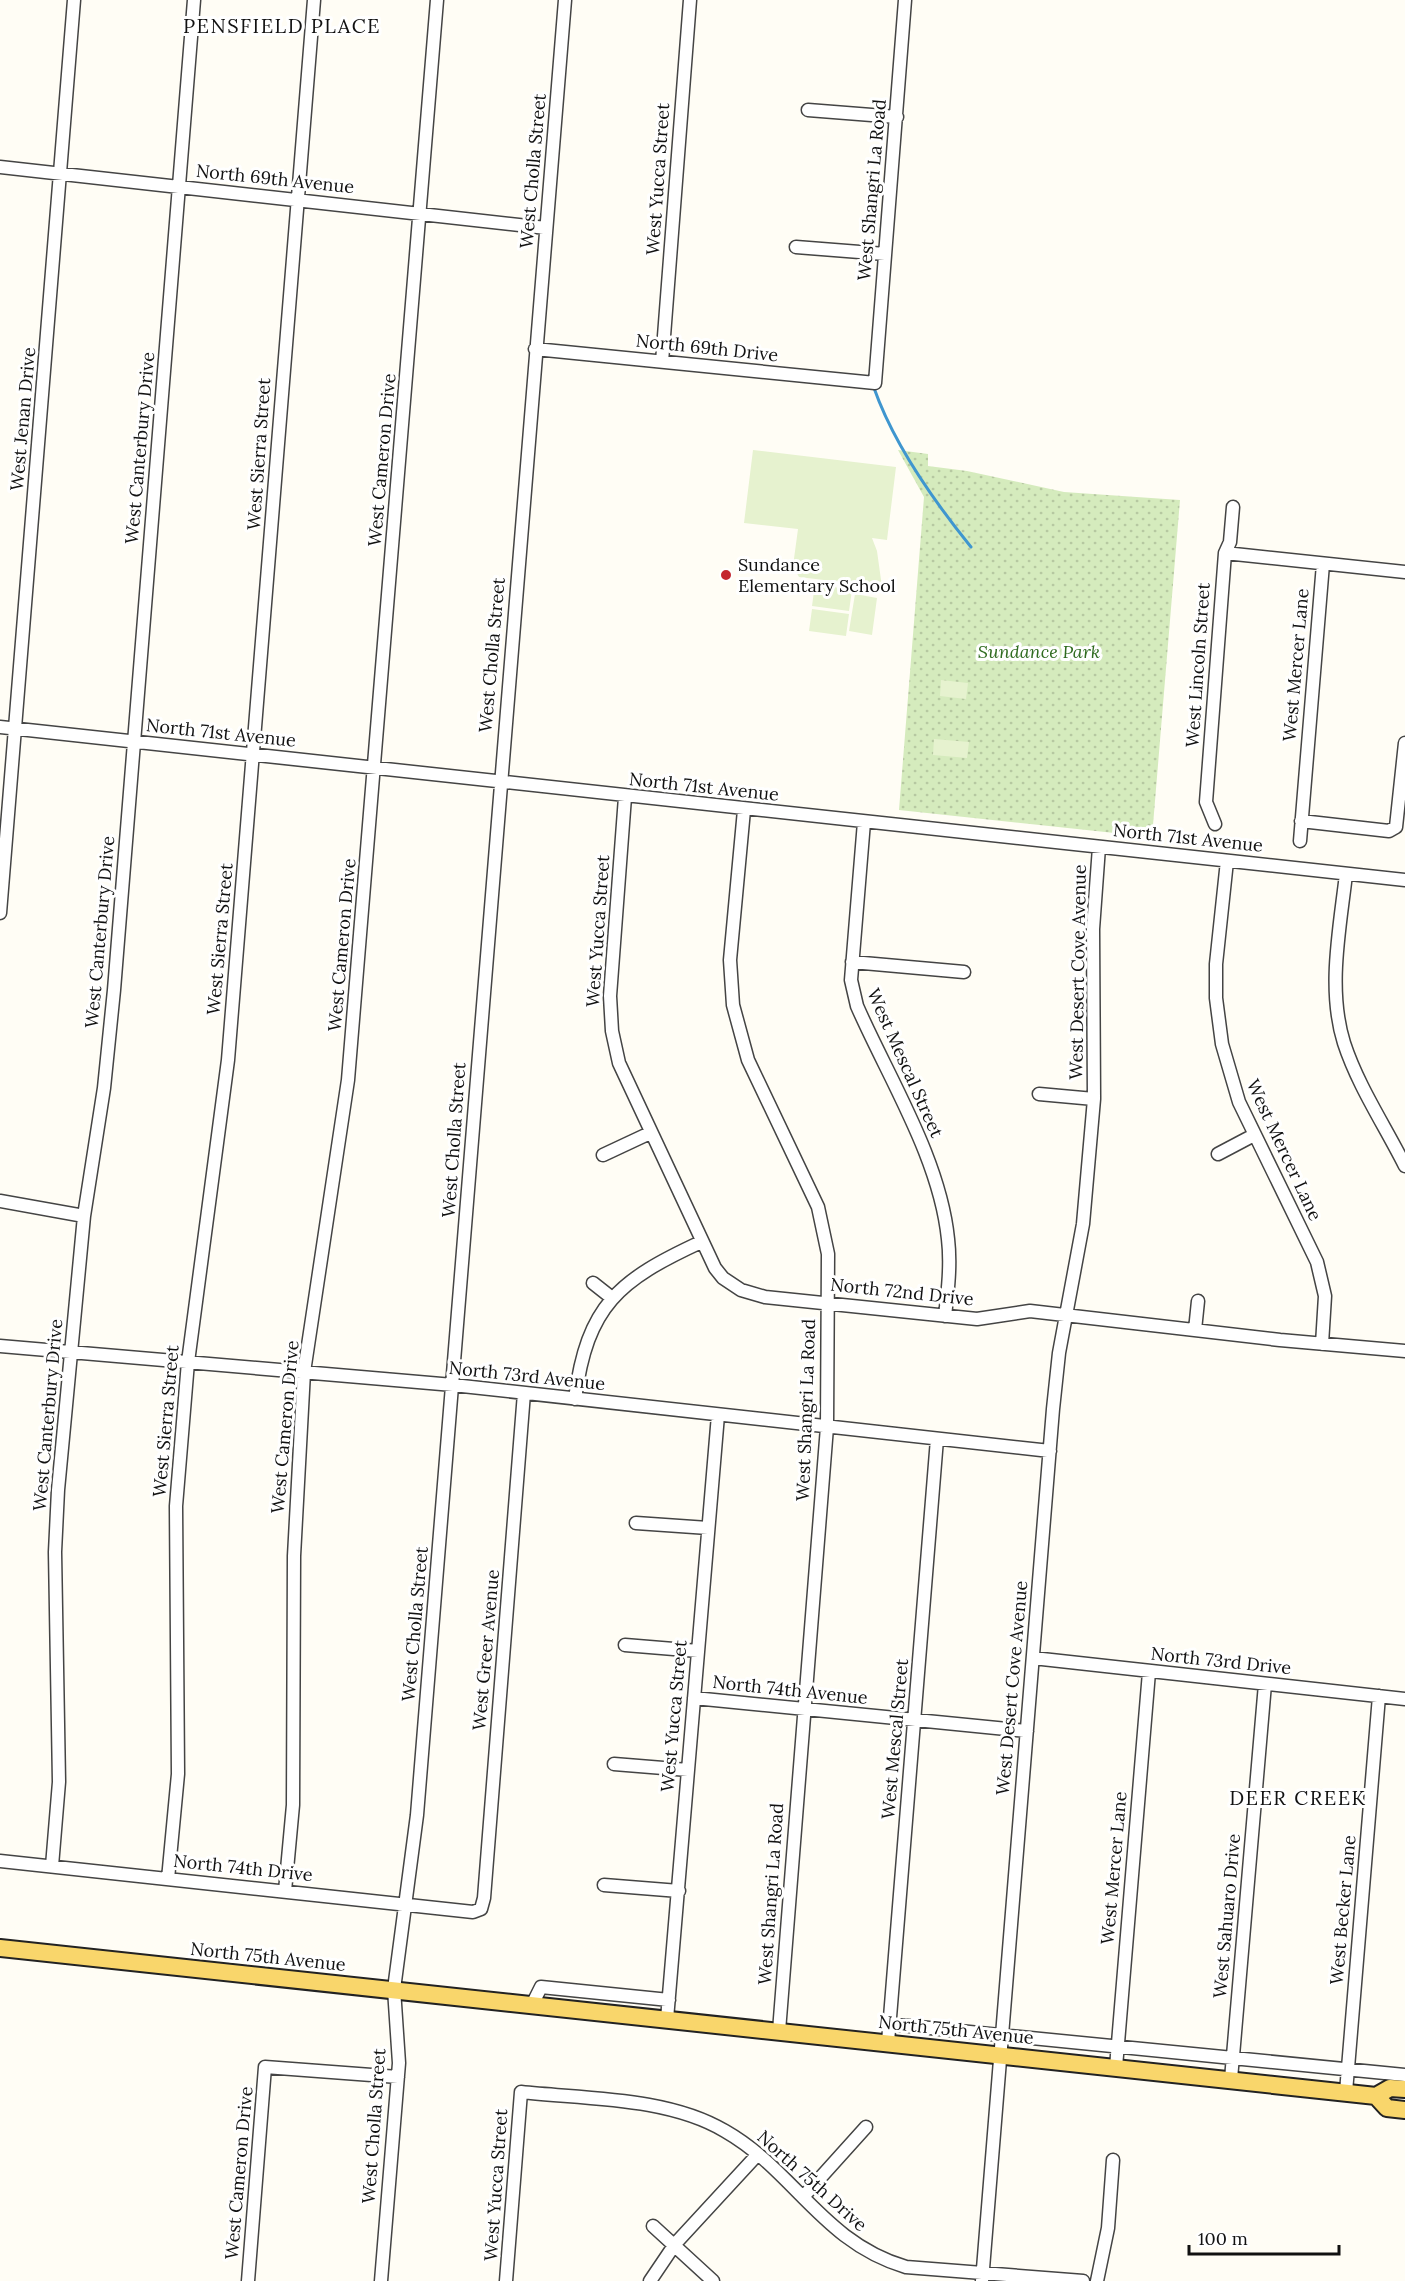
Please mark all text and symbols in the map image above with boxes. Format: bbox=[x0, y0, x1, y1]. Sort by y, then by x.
district label: PENSFIELD PLACE bbox=[183, 13, 381, 38]
street label: West Cholla Street bbox=[514, 92, 551, 250]
street label: West Shangri La Road bbox=[852, 98, 891, 282]
street label: West Yucca Street bbox=[641, 102, 674, 256]
street label: North 69th Avenue bbox=[195, 159, 355, 198]
street label: North 69th Drive bbox=[635, 329, 779, 366]
street label: West Jenan Drive bbox=[5, 346, 40, 492]
street label: West Canterbury Drive bbox=[120, 351, 159, 545]
street label: West Cameron Drive bbox=[362, 372, 401, 547]
street label: West Sierra Street bbox=[242, 377, 275, 531]
place label: Sundance Elementary School bbox=[738, 553, 896, 597]
marker: Sundance Elementary School bbox=[719, 568, 733, 582]
street label: West Cholla Street bbox=[473, 576, 510, 734]
street label: West Lincoln Street bbox=[1180, 582, 1215, 748]
street label: West Mercer Lane bbox=[1277, 587, 1314, 742]
park label: Sundance Park bbox=[978, 640, 1100, 663]
street label: North 71st Avenue bbox=[145, 713, 297, 752]
street label: North 71st Avenue bbox=[628, 767, 780, 806]
street label: North 71st Avenue bbox=[1112, 818, 1264, 857]
street label: West Canterbury Drive bbox=[80, 835, 119, 1029]
street label: West Yucca Street bbox=[581, 854, 614, 1008]
street label: West Cameron Drive bbox=[322, 857, 361, 1032]
street label: West Sierra Street bbox=[201, 862, 238, 1016]
street label: West Desert Cove Avenue bbox=[1064, 864, 1091, 1080]
street label: West Mescal Street bbox=[862, 985, 949, 1141]
street label: West Cholla Street bbox=[437, 1061, 470, 1218]
street label: West Mercer Lane bbox=[1242, 1075, 1327, 1224]
street label: North 72nd Drive bbox=[829, 1273, 975, 1310]
street label: West Canterbury Drive bbox=[28, 1318, 67, 1512]
street label: West Shangri La Road bbox=[791, 1318, 820, 1501]
street label: West Cameron Drive bbox=[265, 1339, 304, 1514]
street label: West Sierra Street bbox=[147, 1344, 184, 1498]
street label: North 73rd Avenue bbox=[448, 1356, 607, 1395]
street label: West Cholla Street bbox=[396, 1545, 433, 1703]
street label: West Greer Avenue bbox=[467, 1568, 504, 1731]
street label: West Desert Cove Avenue bbox=[991, 1579, 1032, 1796]
street label: West Yucca Street bbox=[655, 1639, 692, 1793]
street label: North 73rd Drive bbox=[1150, 1642, 1293, 1679]
street label: West Mescal Street bbox=[876, 1658, 913, 1820]
street label: North 74th Avenue bbox=[711, 1670, 869, 1709]
district label: DEER CREEK bbox=[1229, 1785, 1367, 1810]
street label: West Mercer Lane bbox=[1095, 1790, 1132, 1945]
street label: West Shangri La Road bbox=[753, 1802, 788, 1986]
street label: West Sahuaro Drive bbox=[1208, 1832, 1245, 1999]
street label: West Becker Lane bbox=[1325, 1834, 1361, 1986]
street label: North 74th Drive bbox=[172, 1849, 314, 1886]
street label: North 75th Avenue bbox=[189, 1937, 347, 1976]
street label: North 75th Avenue bbox=[877, 2010, 1035, 2049]
street label: West Cholla Street bbox=[357, 2047, 390, 2204]
street label: West Cameron Drive bbox=[219, 2085, 258, 2260]
street label: West Yucca Street bbox=[479, 2108, 512, 2262]
street label: North 75th Drive bbox=[753, 2125, 872, 2236]
scale bar bbox=[1189, 2218, 1339, 2256]
text: 100 m bbox=[1198, 2227, 1248, 2250]

